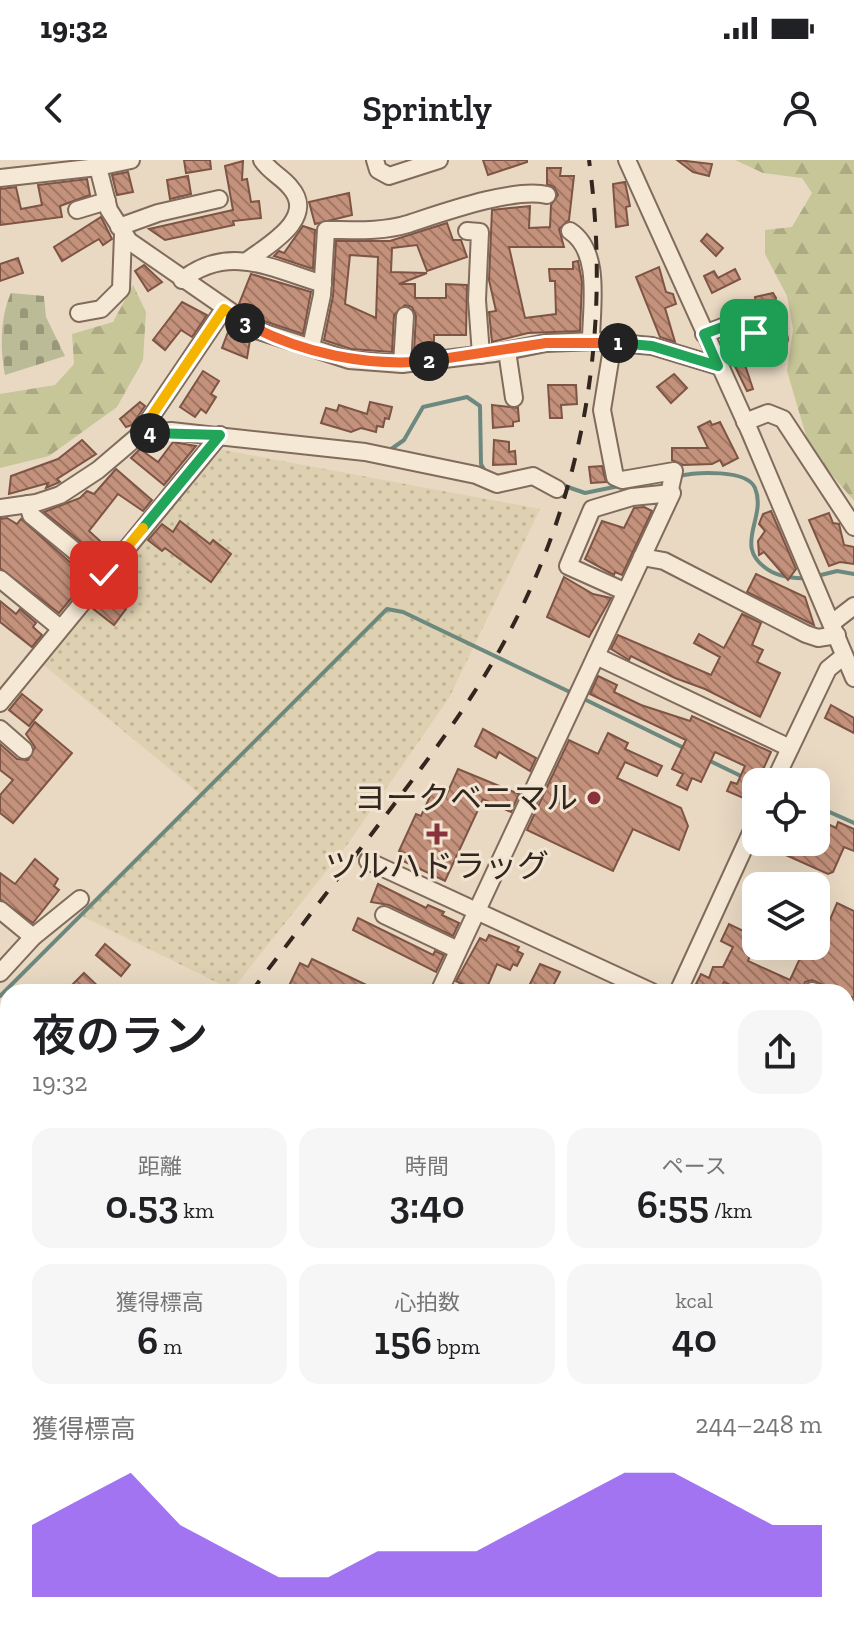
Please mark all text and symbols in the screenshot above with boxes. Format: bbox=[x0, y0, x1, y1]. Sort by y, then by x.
text: 19:32 bbox=[40, 10, 108, 46]
icon: back bbox=[32, 86, 76, 130]
icon: person bbox=[778, 86, 822, 130]
text: Sprintly bbox=[362, 87, 492, 130]
pin bbox=[720, 299, 788, 367]
pin: 3 bbox=[225, 303, 265, 343]
text: 3 bbox=[239, 309, 251, 336]
icon: arrive bbox=[732, 311, 776, 355]
pin: 1 bbox=[598, 323, 638, 363]
text: 1 bbox=[614, 329, 622, 356]
pin: 2 bbox=[409, 341, 449, 381]
text: 2 bbox=[423, 347, 435, 374]
pin: 4 bbox=[130, 413, 170, 453]
text: 4 bbox=[144, 419, 156, 446]
pin bbox=[70, 541, 138, 609]
icon: check bbox=[82, 553, 126, 597]
map controls bbox=[742, 768, 830, 960]
button: locate bbox=[742, 768, 830, 856]
place label: ヨークベニマル bbox=[354, 779, 578, 817]
marker: ヨークベニマル bbox=[585, 789, 603, 807]
marker: ツルハドラッグ bbox=[428, 825, 446, 843]
place label: ツルハドラッグ bbox=[325, 847, 549, 885]
button: layers bbox=[742, 872, 830, 960]
text: 夜のラン bbox=[32, 1009, 208, 1062]
button: share bbox=[738, 1010, 822, 1094]
text: 19:32 bbox=[32, 1066, 88, 1098]
text: 距離 bbox=[138, 1153, 182, 1180]
text: 時間 bbox=[405, 1153, 449, 1180]
text: ペース bbox=[662, 1153, 727, 1180]
text: 0.53 bbox=[105, 1180, 179, 1228]
text: 3:40 bbox=[389, 1180, 465, 1228]
text: 6:55 bbox=[637, 1180, 709, 1228]
text: km bbox=[179, 1197, 214, 1224]
text: /km bbox=[709, 1197, 752, 1224]
text: kcal bbox=[675, 1287, 713, 1314]
text: 獲得標高 bbox=[116, 1289, 204, 1316]
text: 心拍数 bbox=[394, 1289, 460, 1316]
text: 40 bbox=[672, 1314, 717, 1362]
text: 6 bbox=[137, 1316, 158, 1364]
text: 156 bbox=[374, 1316, 432, 1364]
text: m bbox=[158, 1333, 182, 1360]
text: bpm bbox=[432, 1333, 480, 1360]
text: 244–248 m bbox=[695, 1408, 822, 1440]
text: 獲得標高 bbox=[32, 1413, 136, 1445]

